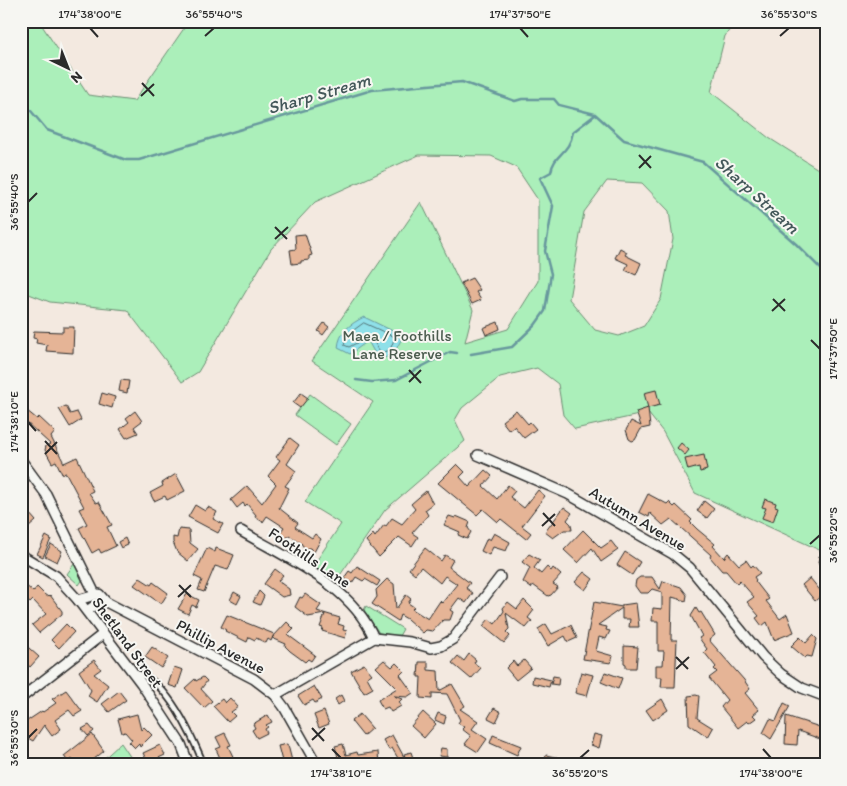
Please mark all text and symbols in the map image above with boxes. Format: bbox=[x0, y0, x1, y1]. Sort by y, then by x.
text: 174°38'00"E bbox=[58, 7, 122, 21]
text: 36°55'40"S bbox=[186, 7, 243, 21]
text: 174°37'50"E bbox=[489, 7, 551, 21]
text: 36°55'30"S bbox=[761, 7, 817, 21]
north arrow bbox=[42, 42, 92, 92]
text: N bbox=[67, 68, 86, 87]
water label: Sharp Stream bbox=[265, 69, 374, 119]
water label: Sharp Stream bbox=[710, 151, 804, 239]
text: 36°55'40"S bbox=[7, 173, 21, 231]
text: 174°37'50"E bbox=[826, 318, 840, 380]
park label: Maea / Foothills Lane Reserve bbox=[342, 326, 452, 363]
text: 174°38'10"E bbox=[7, 391, 21, 453]
street label: Autumn Avenue bbox=[586, 482, 690, 555]
text: 36°55'20"S bbox=[826, 507, 840, 563]
street label: Foothills Lane bbox=[265, 523, 354, 592]
street label: Shetland Street bbox=[88, 593, 167, 691]
street label: Phillip Avenue bbox=[173, 615, 268, 678]
text: 36°55'30"S bbox=[7, 710, 21, 766]
text: 174°38'10"E bbox=[310, 766, 372, 780]
text: 36°55'20"S bbox=[552, 766, 608, 780]
text: 174°38'00"E bbox=[739, 766, 803, 780]

